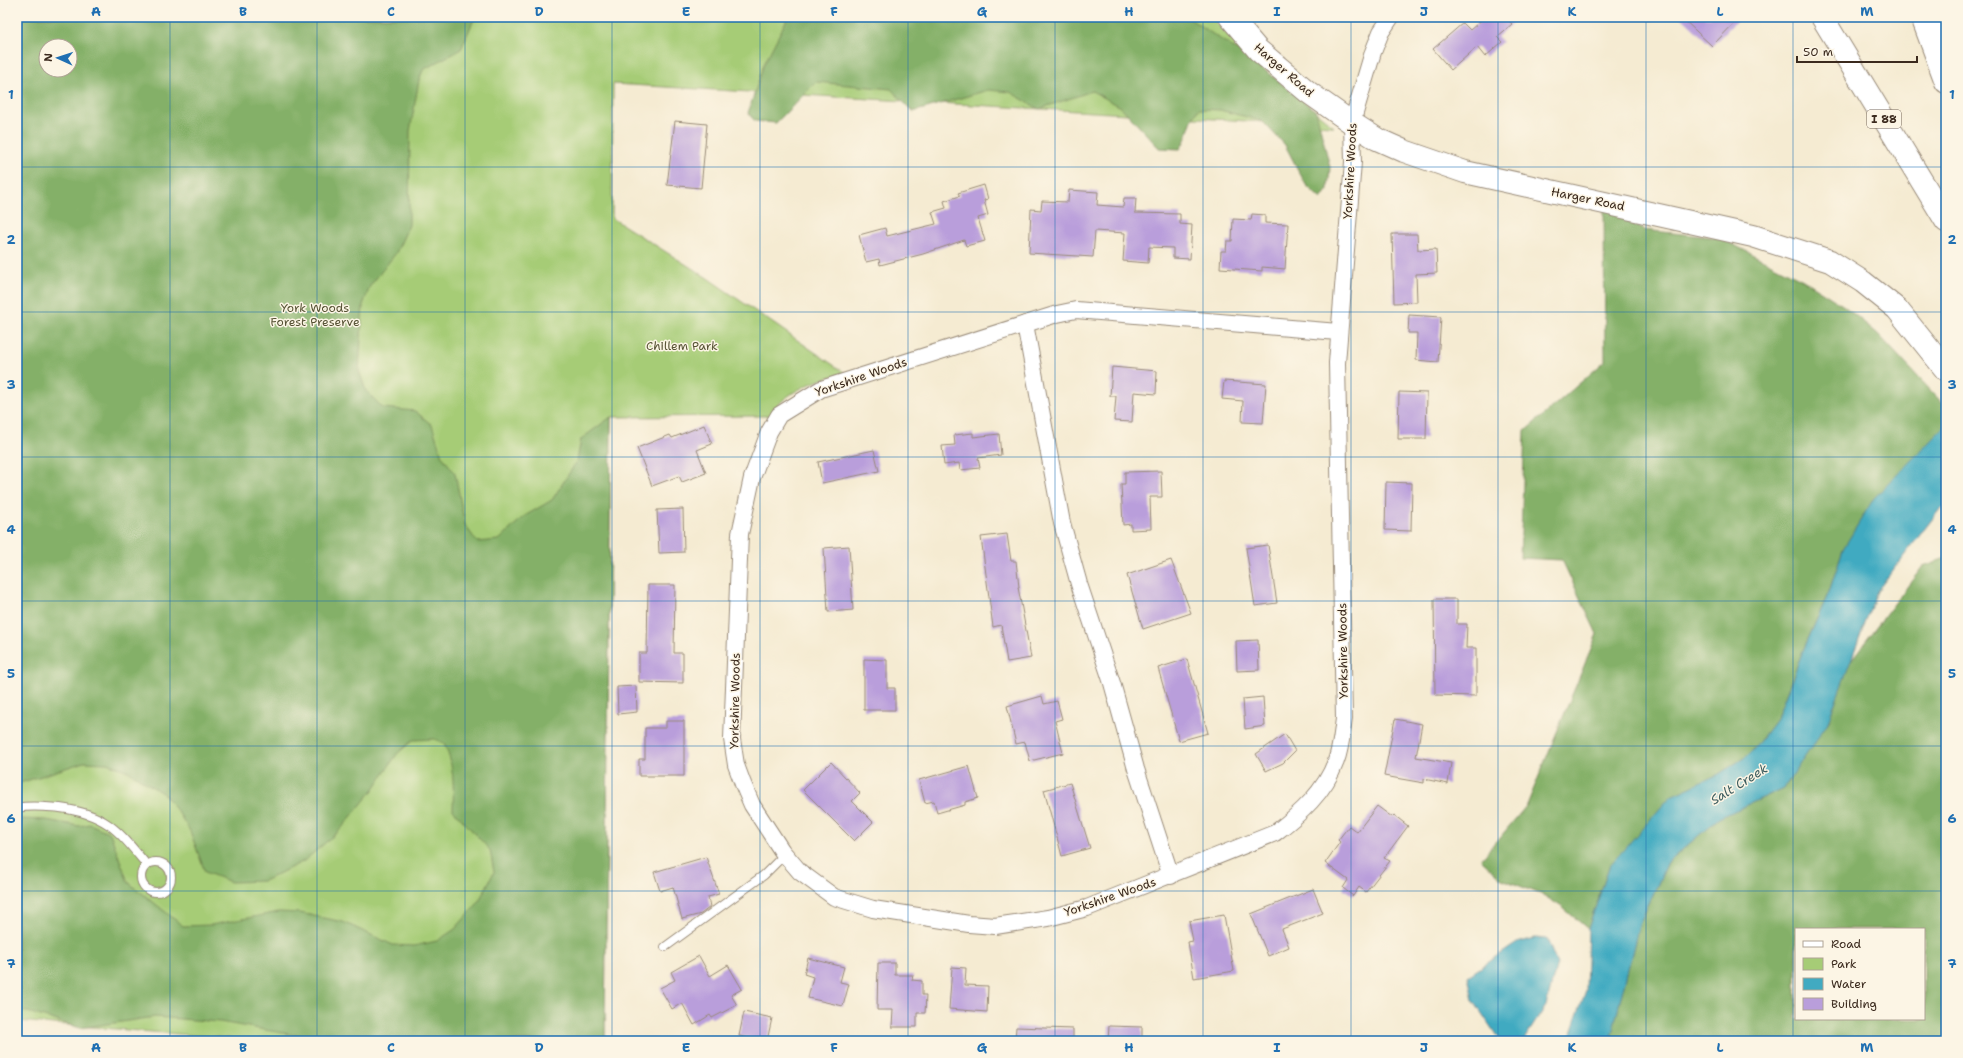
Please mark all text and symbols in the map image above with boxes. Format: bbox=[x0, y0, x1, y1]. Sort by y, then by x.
text: A bbox=[91, 3, 101, 20]
text: B bbox=[239, 3, 247, 20]
text: C bbox=[387, 3, 395, 20]
text: D bbox=[534, 3, 544, 20]
text: E bbox=[682, 3, 691, 20]
text: F bbox=[830, 3, 838, 20]
text: G bbox=[977, 3, 988, 20]
text: H bbox=[1124, 3, 1134, 20]
text: I bbox=[1273, 3, 1281, 20]
text: J bbox=[1420, 3, 1428, 20]
text: K bbox=[1568, 3, 1577, 20]
text: L bbox=[1716, 3, 1724, 20]
text: M bbox=[1860, 3, 1874, 20]
north arrow bbox=[38, 38, 78, 78]
scale bar bbox=[1797, 38, 1917, 64]
street label: Harger Road bbox=[1251, 39, 1318, 101]
text: 50 m bbox=[1803, 44, 1833, 60]
text: N bbox=[41, 52, 56, 62]
text: 1 bbox=[8, 86, 14, 103]
text: 1 bbox=[1949, 86, 1955, 103]
road number: I 88 bbox=[1867, 110, 1901, 128]
street label: Yorkshire Woods bbox=[1339, 122, 1361, 220]
street label: Harger Road bbox=[1550, 183, 1627, 215]
text: 2 bbox=[6, 231, 16, 248]
text: 2 bbox=[1947, 231, 1957, 248]
park label: York Woods Forest Preserve bbox=[270, 300, 360, 330]
park label: Chillem Park bbox=[646, 338, 718, 354]
street label: Yorkshire Woods bbox=[813, 354, 909, 400]
text: 3 bbox=[6, 376, 16, 393]
text: 3 bbox=[1947, 376, 1957, 393]
text: 4 bbox=[6, 521, 16, 538]
text: 4 bbox=[1947, 521, 1957, 538]
street label: Yorkshire Woods bbox=[1334, 603, 1352, 699]
street label: Yorkshire Woods bbox=[726, 653, 744, 749]
text: 5 bbox=[7, 665, 15, 682]
text: 5 bbox=[1948, 665, 1956, 682]
water label: Salt Creek bbox=[1707, 759, 1771, 808]
text: 6 bbox=[6, 810, 16, 827]
text: 6 bbox=[1947, 810, 1957, 827]
street label: Yorkshire Woods bbox=[1062, 874, 1158, 920]
legend bbox=[1795, 928, 1925, 1020]
text: Road bbox=[1831, 936, 1862, 952]
text: 7 bbox=[6, 955, 16, 972]
text: 7 bbox=[1947, 955, 1957, 972]
text: Park bbox=[1831, 956, 1857, 972]
text: Water bbox=[1831, 976, 1867, 992]
text: Building bbox=[1831, 996, 1877, 1012]
text: A bbox=[91, 1039, 101, 1056]
text: B bbox=[239, 1039, 247, 1056]
text: C bbox=[387, 1039, 395, 1056]
text: D bbox=[534, 1039, 544, 1056]
text: E bbox=[682, 1039, 691, 1056]
text: F bbox=[830, 1039, 838, 1056]
text: G bbox=[977, 1039, 988, 1056]
text: H bbox=[1124, 1039, 1134, 1056]
text: I bbox=[1273, 1039, 1281, 1056]
text: J bbox=[1420, 1039, 1428, 1056]
text: K bbox=[1568, 1039, 1577, 1056]
text: L bbox=[1716, 1039, 1724, 1056]
text: M bbox=[1860, 1039, 1874, 1056]

